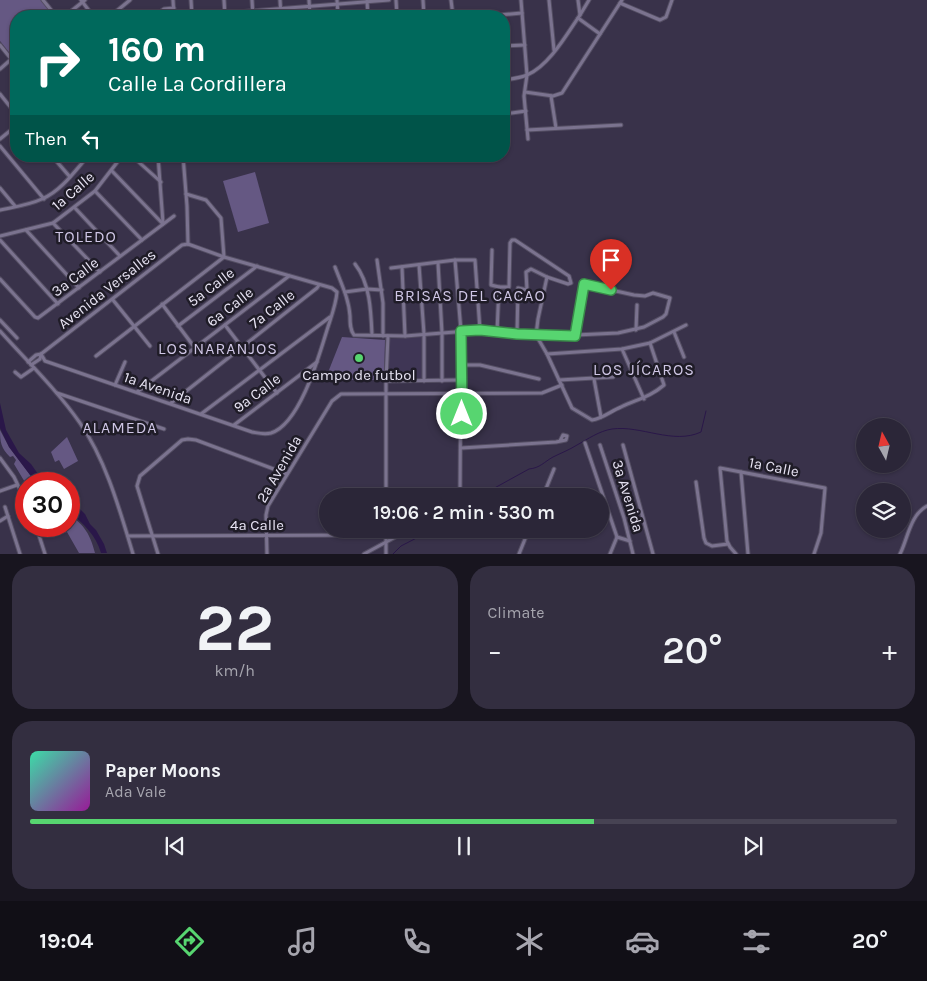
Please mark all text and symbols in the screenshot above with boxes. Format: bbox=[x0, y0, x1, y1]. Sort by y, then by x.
text: 160 m bbox=[108, 29, 206, 70]
icon: right bbox=[25, 30, 90, 95]
text: Calle La Cordillera bbox=[108, 71, 287, 97]
icon: left bbox=[77, 125, 105, 153]
text: Then bbox=[25, 128, 67, 150]
street label: 1a Calle bbox=[48, 168, 98, 214]
district label: TOLEDO bbox=[55, 227, 117, 246]
pin bbox=[590, 239, 632, 290]
street label: Avenida Versalles bbox=[55, 245, 159, 333]
icon: arrive bbox=[597, 246, 625, 274]
street label: 3a Calle bbox=[48, 253, 102, 301]
street label: 5a Calle bbox=[184, 264, 238, 310]
street label: 6a Calle bbox=[203, 283, 257, 331]
street label: 7a Calle bbox=[246, 286, 298, 332]
district label: BRISAS DEL CACAO bbox=[394, 286, 546, 305]
district label: LOS NARANJOS bbox=[158, 339, 278, 358]
marker: Campo de futbol bbox=[353, 352, 365, 364]
district label: LOS JÍCAROS bbox=[593, 360, 695, 379]
place label: Campo de futbol bbox=[302, 366, 416, 384]
street label: 1a Avenida bbox=[122, 368, 194, 408]
street label: 9a Calle bbox=[230, 370, 284, 416]
position arrow bbox=[435, 387, 487, 439]
district label: ALAMEDA bbox=[82, 418, 158, 437]
north arrow bbox=[856, 418, 911, 472]
map controls bbox=[856, 418, 911, 538]
street label: 2a Avenida bbox=[253, 432, 305, 506]
street label: 1a Calle bbox=[748, 453, 800, 481]
street label: 3a Avenida bbox=[608, 458, 648, 534]
speed limit sign: 30 bbox=[15, 472, 80, 537]
button: layers bbox=[856, 483, 911, 538]
text: 19:06 · 2 min · 530 m bbox=[373, 502, 555, 524]
street label: 4a Calle bbox=[230, 516, 284, 534]
text: 22 bbox=[195, 590, 274, 666]
text: Climate bbox=[488, 603, 545, 622]
text: 20° bbox=[662, 628, 723, 673]
text: − bbox=[488, 634, 502, 667]
text: + bbox=[882, 634, 897, 667]
text: km/h bbox=[214, 661, 255, 680]
text: Paper Moons bbox=[105, 760, 221, 782]
text: Ada Vale bbox=[105, 782, 166, 801]
icon: previous bbox=[161, 832, 189, 860]
icon: pause bbox=[450, 832, 478, 860]
icon: next bbox=[739, 832, 767, 860]
icon: directions bbox=[172, 924, 207, 959]
icon: music bbox=[285, 924, 320, 959]
icon: phone bbox=[399, 924, 434, 959]
icon: climate bbox=[512, 924, 547, 959]
icon: car bbox=[625, 924, 660, 959]
icon: filters bbox=[739, 924, 774, 959]
text: 19:04 bbox=[39, 928, 93, 954]
text: 20° bbox=[852, 928, 888, 954]

